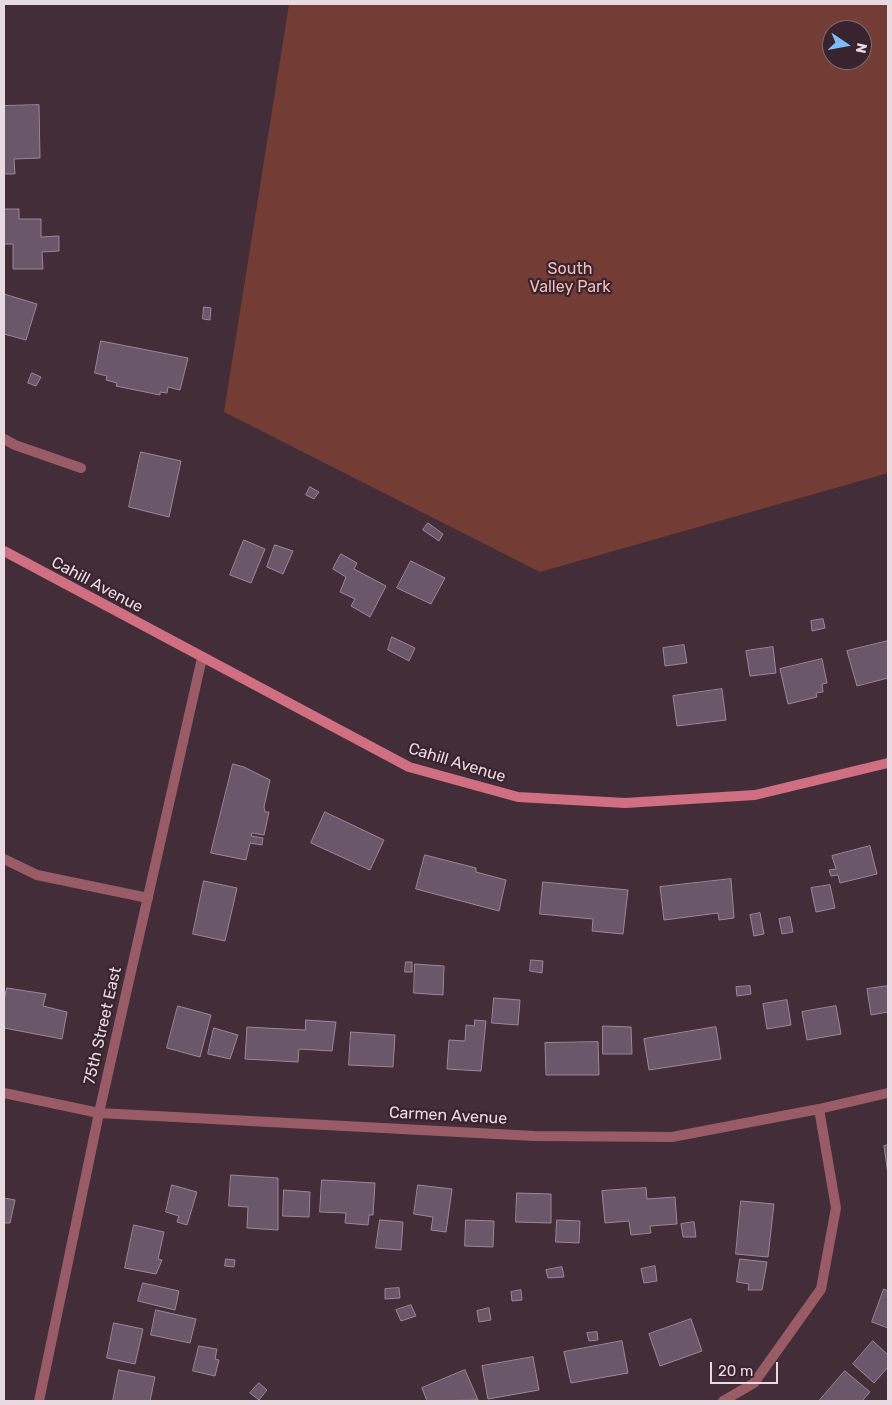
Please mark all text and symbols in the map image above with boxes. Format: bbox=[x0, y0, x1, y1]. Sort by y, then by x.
north arrow bbox=[822, 20, 872, 70]
text: N bbox=[852, 41, 871, 55]
park label: South Valley Park bbox=[530, 259, 610, 297]
street label: Cahill Avenue bbox=[48, 553, 146, 617]
street label: Cahill Avenue bbox=[406, 739, 508, 787]
street label: 75th Street East bbox=[80, 965, 126, 1087]
street label: Carmen Avenue bbox=[388, 1103, 508, 1129]
scale bar bbox=[712, 1352, 780, 1384]
text: 20 m bbox=[718, 1362, 753, 1380]

